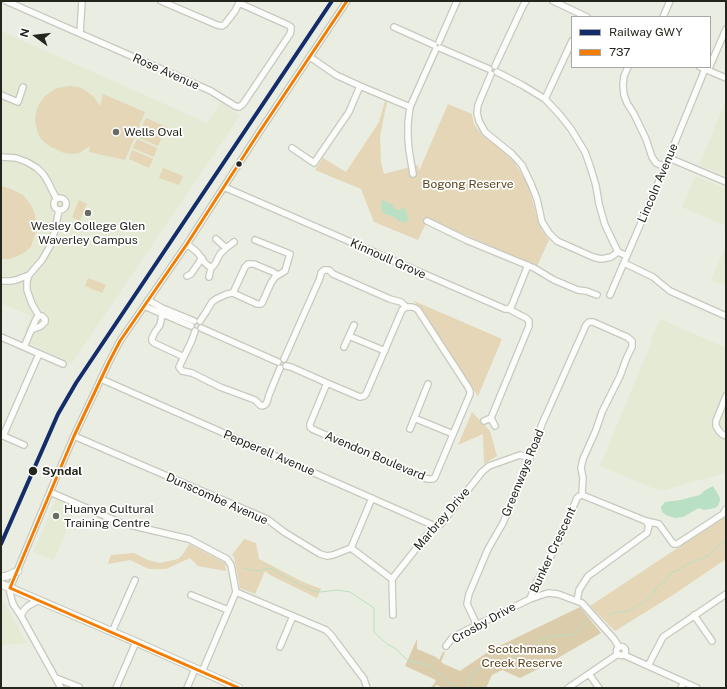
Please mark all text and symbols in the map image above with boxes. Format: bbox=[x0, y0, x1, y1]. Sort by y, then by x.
north arrow bbox=[16, 16, 56, 56]
legend bbox=[571, 16, 711, 68]
text: Railway GWY bbox=[609, 25, 683, 39]
text: N bbox=[17, 27, 31, 39]
text: 737 bbox=[609, 45, 631, 59]
street label: Rose Avenue bbox=[130, 51, 202, 93]
place label: Wells Oval bbox=[124, 125, 183, 139]
marker: Wells Oval bbox=[111, 127, 121, 137]
street label: Lincoln Avenue bbox=[635, 141, 681, 225]
unlabelled marker bbox=[234, 159, 244, 169]
park label: Bogong Reserve bbox=[422, 177, 514, 191]
marker: Wesley College Glen Waverley Campus bbox=[83, 208, 93, 218]
place label: Wesley College Glen Waverley Campus bbox=[31, 219, 145, 247]
street label: Kinnoull Grove bbox=[348, 236, 428, 282]
street label: Pepperell Avenue bbox=[221, 427, 317, 479]
street label: Greenways Road bbox=[499, 427, 547, 519]
street label: Avendon Boulevard bbox=[323, 428, 427, 484]
place label: Syndal bbox=[42, 464, 82, 478]
marker: Syndal bbox=[27, 465, 39, 477]
street label: Dunscombe Avenue bbox=[164, 470, 270, 528]
street label: Marbray Drive bbox=[411, 485, 473, 553]
place label: Huanya Cultural Training Centre bbox=[64, 502, 154, 530]
street label: Bunker Crescent bbox=[527, 505, 579, 595]
marker: Huanya Cultural Training Centre bbox=[51, 511, 61, 521]
street label: Crosby Drive bbox=[450, 600, 518, 646]
park label: Scotchmans Creek Reserve bbox=[481, 642, 563, 670]

